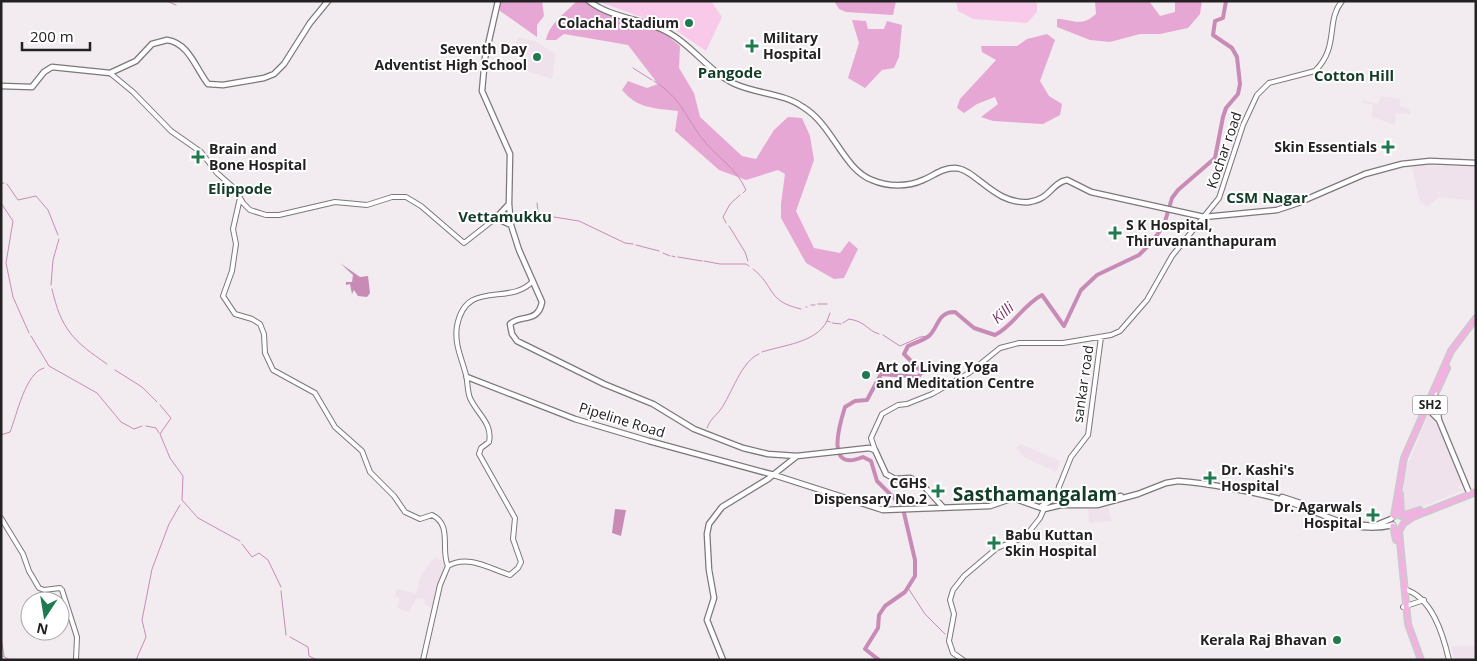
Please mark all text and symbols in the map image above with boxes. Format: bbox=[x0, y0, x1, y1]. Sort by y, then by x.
place label: Colachal Stadium bbox=[558, 13, 679, 32]
marker: Colachal Stadium bbox=[683, 17, 695, 29]
scale bar bbox=[22, 20, 90, 52]
text: 200 m bbox=[30, 26, 74, 46]
place label: Military Hospital bbox=[763, 28, 821, 63]
place label: Seventh Day Adventist High School bbox=[375, 39, 527, 74]
marker: Military Hospital bbox=[745, 39, 759, 53]
marker: Seventh Day Adventist High School bbox=[531, 51, 543, 63]
district label: Pangode bbox=[698, 62, 762, 82]
district label: Cotton Hill bbox=[1314, 65, 1394, 85]
street label: Kochar road bbox=[1202, 109, 1246, 191]
place label: Skin Essentials bbox=[1274, 137, 1377, 156]
place label: Brain and Bone Hospital bbox=[209, 139, 306, 174]
marker: Skin Essentials bbox=[1381, 140, 1395, 154]
marker: Brain and Bone Hospital bbox=[191, 150, 205, 164]
district label: Elippode bbox=[208, 178, 272, 198]
district label: CSM Nagar bbox=[1226, 187, 1308, 207]
district label: Vettamukku bbox=[458, 206, 552, 226]
place label: S K Hospital, Thiruvananthapuram bbox=[1126, 215, 1277, 250]
marker: S K Hospital, Thiruvananthapuram bbox=[1108, 226, 1122, 240]
water label: Killi bbox=[987, 297, 1018, 328]
street label: sankar road bbox=[1068, 344, 1097, 424]
place label: Art of Living Yoga and Meditation Centre bbox=[876, 357, 1034, 392]
marker: Art of Living Yoga and Meditation Centre bbox=[860, 369, 872, 381]
road number: SH2 bbox=[1412, 396, 1448, 414]
street label: Pipeline Road bbox=[577, 397, 667, 442]
place label: Dr. Kashi's Hospital bbox=[1221, 460, 1294, 495]
marker: Dr. Kashi's Hospital bbox=[1203, 471, 1217, 485]
place label: CGHS Dispensary No.2 bbox=[814, 473, 927, 508]
district label: Sasthamangalam bbox=[953, 481, 1117, 507]
marker: CGHS Dispensary No.2 bbox=[931, 484, 945, 498]
place label: Dr. Agarwals Hospital bbox=[1274, 497, 1362, 532]
marker: Dr. Agarwals Hospital bbox=[1366, 508, 1380, 522]
place label: Babu Kuttan Skin Hospital bbox=[1005, 525, 1097, 560]
marker: Babu Kuttan Skin Hospital bbox=[987, 536, 1001, 550]
north arrow bbox=[20, 591, 70, 641]
text: N bbox=[35, 619, 50, 640]
place label: Kerala Raj Bhavan bbox=[1200, 630, 1327, 649]
marker: Kerala Raj Bhavan bbox=[1331, 634, 1343, 646]

